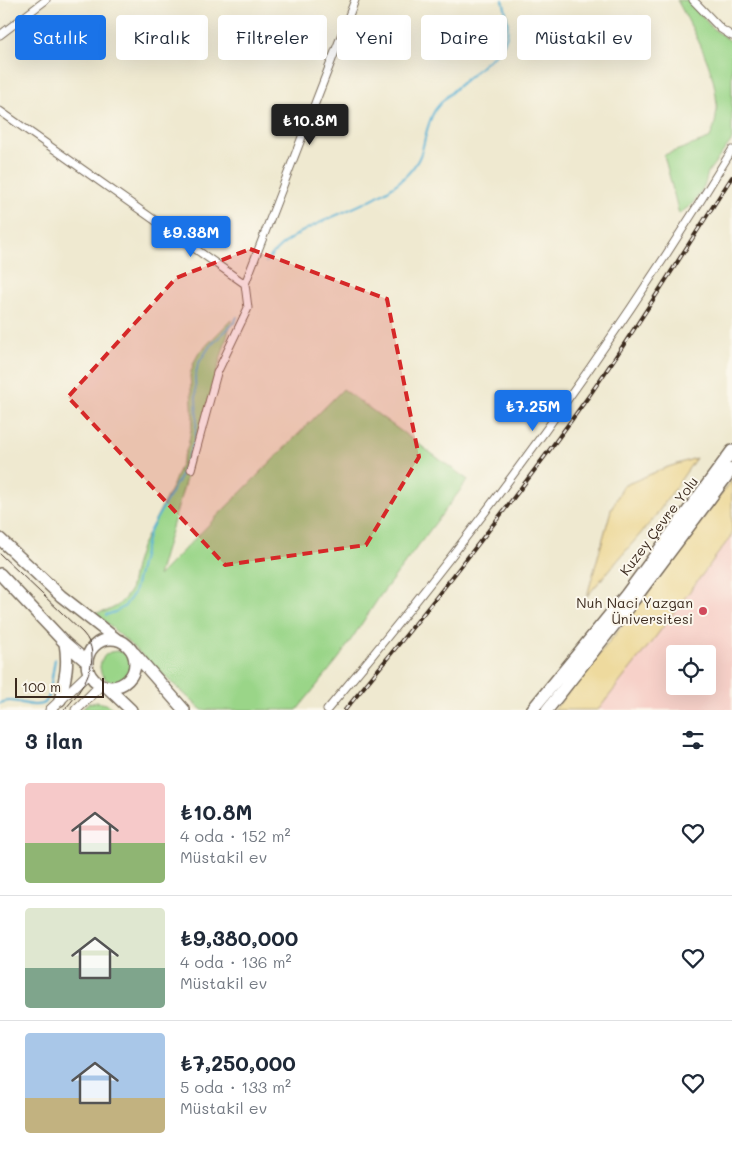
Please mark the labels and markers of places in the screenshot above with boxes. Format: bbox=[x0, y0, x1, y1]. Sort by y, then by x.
pin: ₺10.8M bbox=[269, 104, 351, 146]
pin: ₺9.38M bbox=[150, 216, 232, 258]
pin: ₺7.25M bbox=[492, 390, 574, 432]
place label: Nuh Naci Yazgan Üniversitesi bbox=[576, 593, 693, 628]
marker: Nuh Naci Yazgan Üniversitesi bbox=[697, 605, 709, 617]

